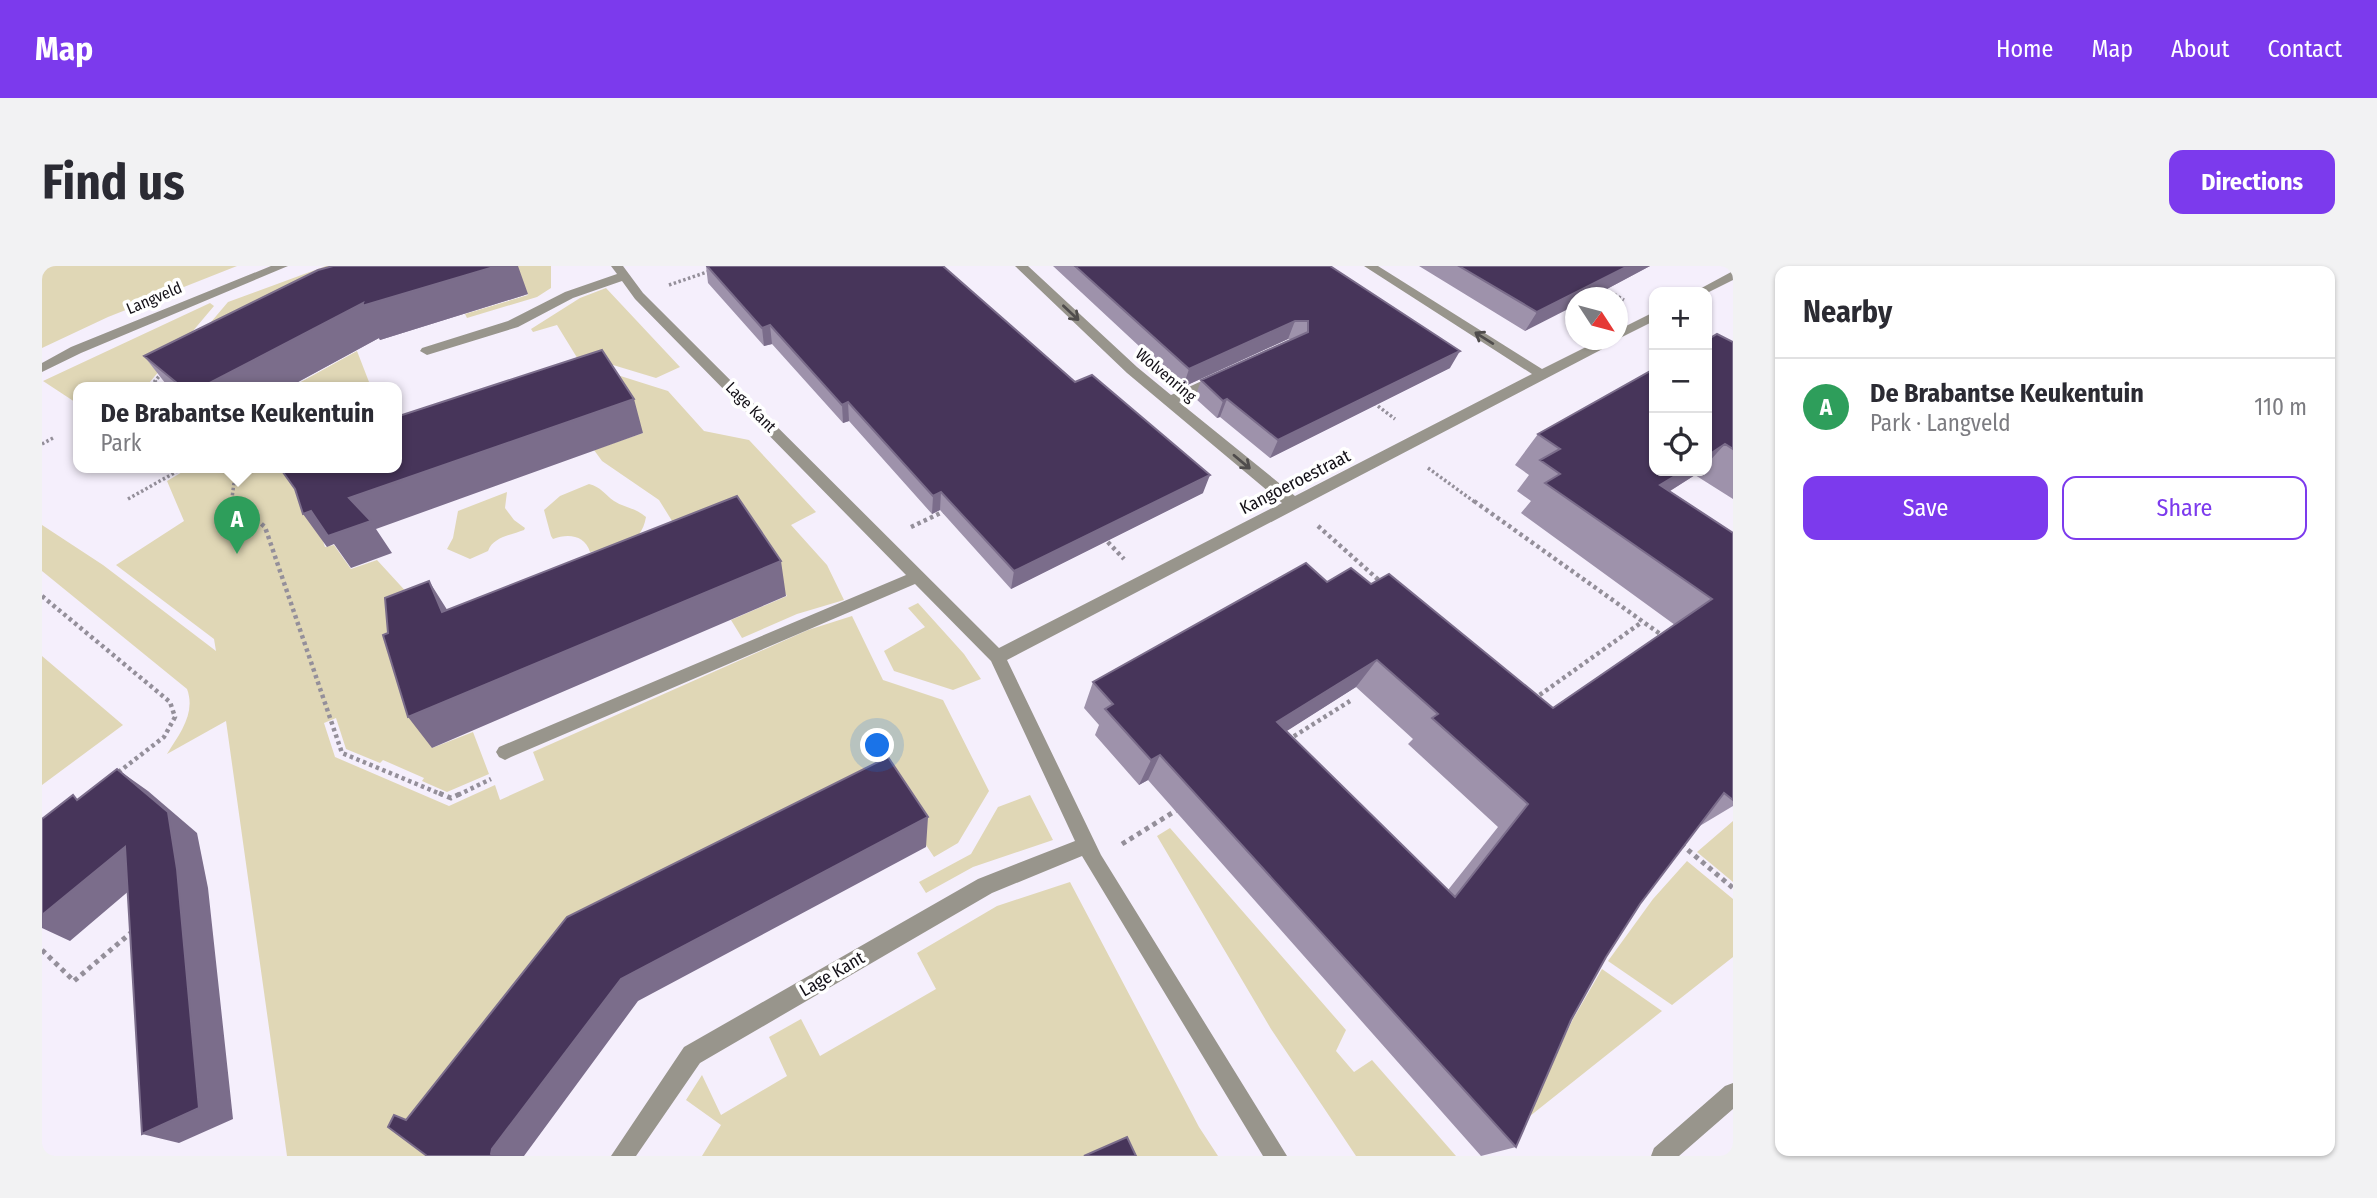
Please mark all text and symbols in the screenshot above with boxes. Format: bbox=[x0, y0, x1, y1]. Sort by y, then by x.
text: Map bbox=[35, 29, 93, 69]
text: Home bbox=[1996, 35, 2053, 63]
text: Map bbox=[2091, 35, 2133, 63]
text: About bbox=[2171, 35, 2229, 63]
text: Contact bbox=[2267, 35, 2342, 63]
button: Directions bbox=[2169, 150, 2335, 214]
text: Find us bbox=[42, 153, 185, 212]
street label: Langveld bbox=[123, 278, 185, 318]
north arrow bbox=[1565, 287, 1628, 350]
map controls bbox=[1649, 287, 1712, 476]
button: + bbox=[1649, 287, 1712, 350]
text: Nearby bbox=[1803, 294, 1892, 330]
one-way arrow bbox=[1062, 304, 1079, 321]
one-way arrow bbox=[1475, 331, 1495, 345]
street label: Wolvenring bbox=[1132, 344, 1201, 406]
button: − bbox=[1649, 350, 1712, 413]
street label: Lage Kant bbox=[722, 378, 781, 437]
text: De Brabantse Keukentuin bbox=[1870, 378, 2144, 409]
popup bbox=[73, 382, 402, 473]
text: A bbox=[1820, 393, 1832, 421]
text: 110 m bbox=[2254, 393, 2307, 421]
text: De Brabantse Keukentuin bbox=[101, 398, 374, 429]
text: Park · Langveld bbox=[1870, 409, 2011, 437]
button: locate bbox=[1649, 413, 1712, 476]
text: Park bbox=[101, 429, 141, 457]
street label: Kangoeroestraat bbox=[1236, 445, 1354, 519]
one-way arrow bbox=[1233, 454, 1251, 470]
button: Save bbox=[1803, 476, 2048, 540]
button: Share bbox=[2062, 476, 2307, 540]
pin: A bbox=[214, 496, 260, 554]
your location bbox=[860, 728, 894, 762]
street label: Lage Kant bbox=[796, 947, 869, 1001]

